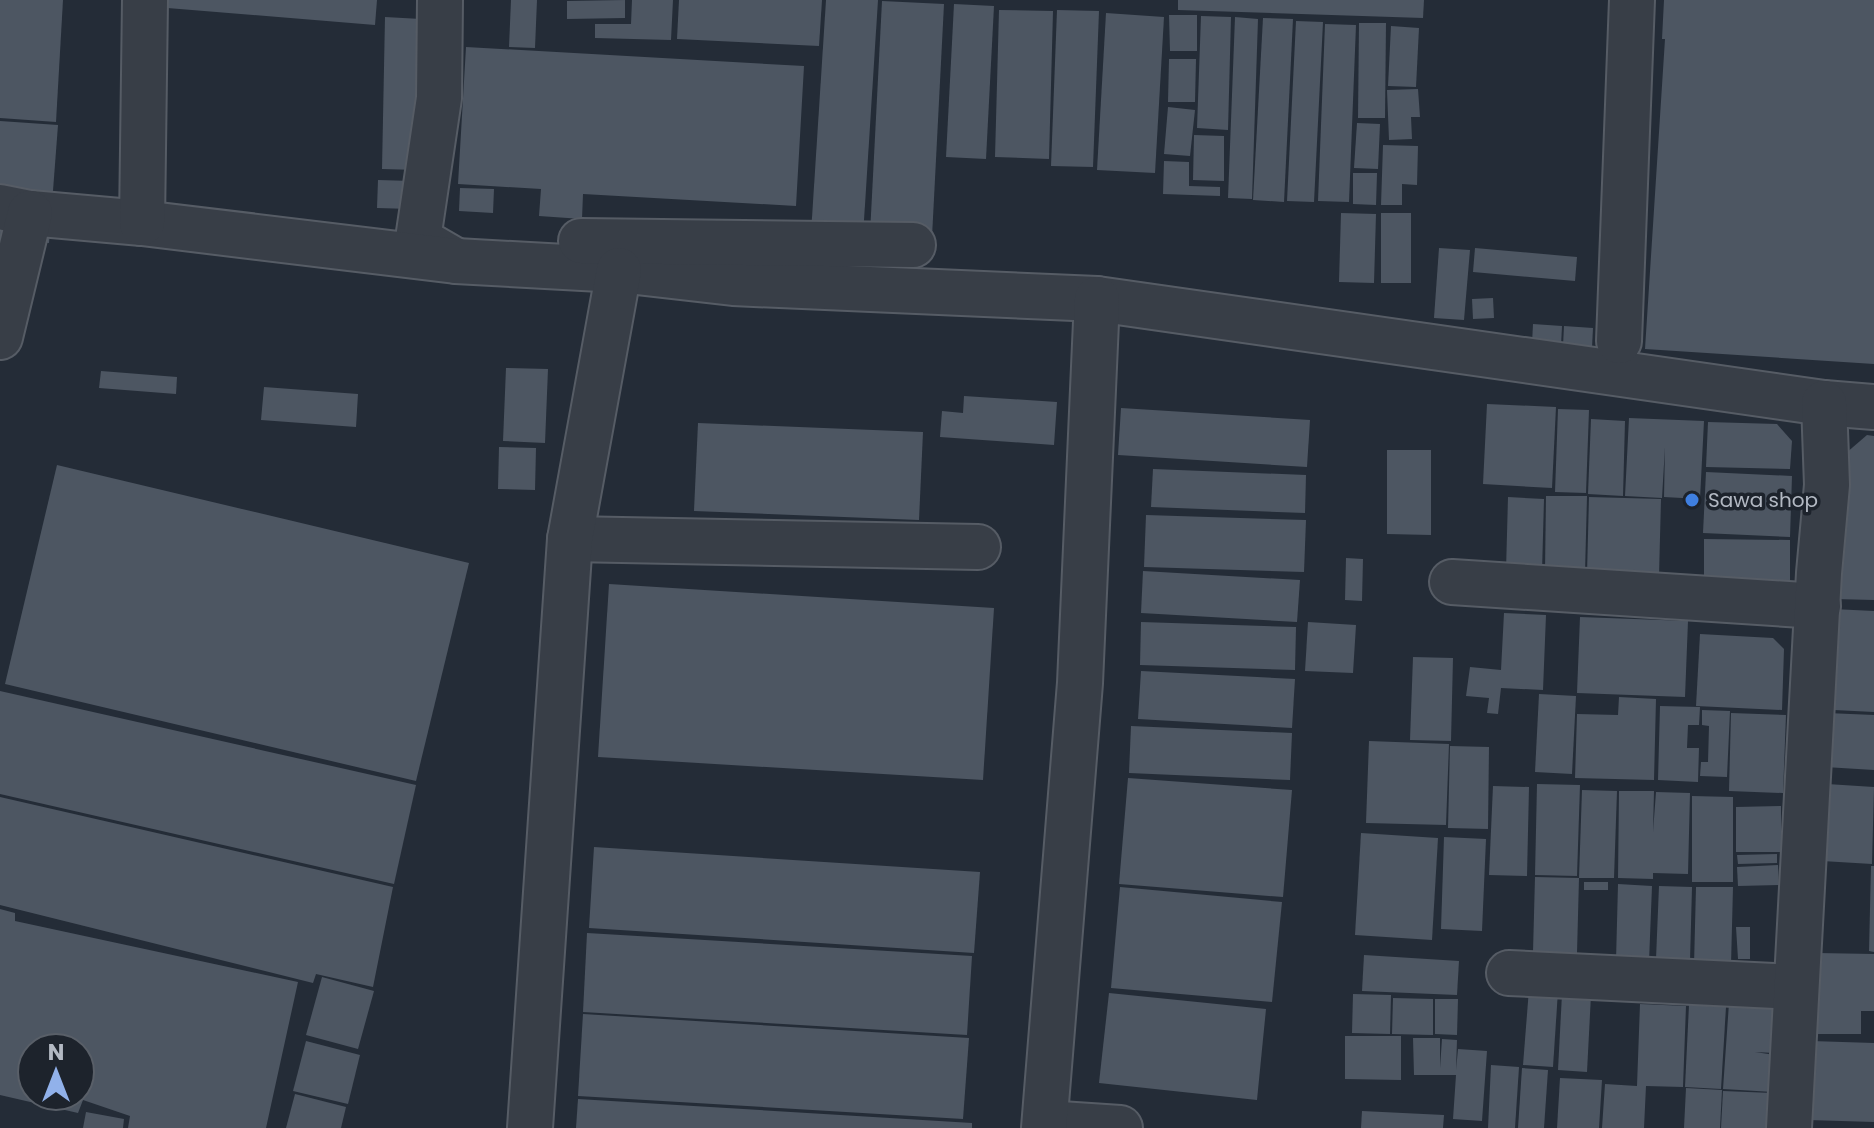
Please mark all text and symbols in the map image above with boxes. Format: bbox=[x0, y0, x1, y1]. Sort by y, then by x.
place label: Sawa shop bbox=[1708, 486, 1818, 514]
marker: Sawa shop bbox=[1683, 491, 1701, 509]
north arrow bbox=[16, 1032, 96, 1112]
text: N bbox=[48, 1037, 64, 1068]

